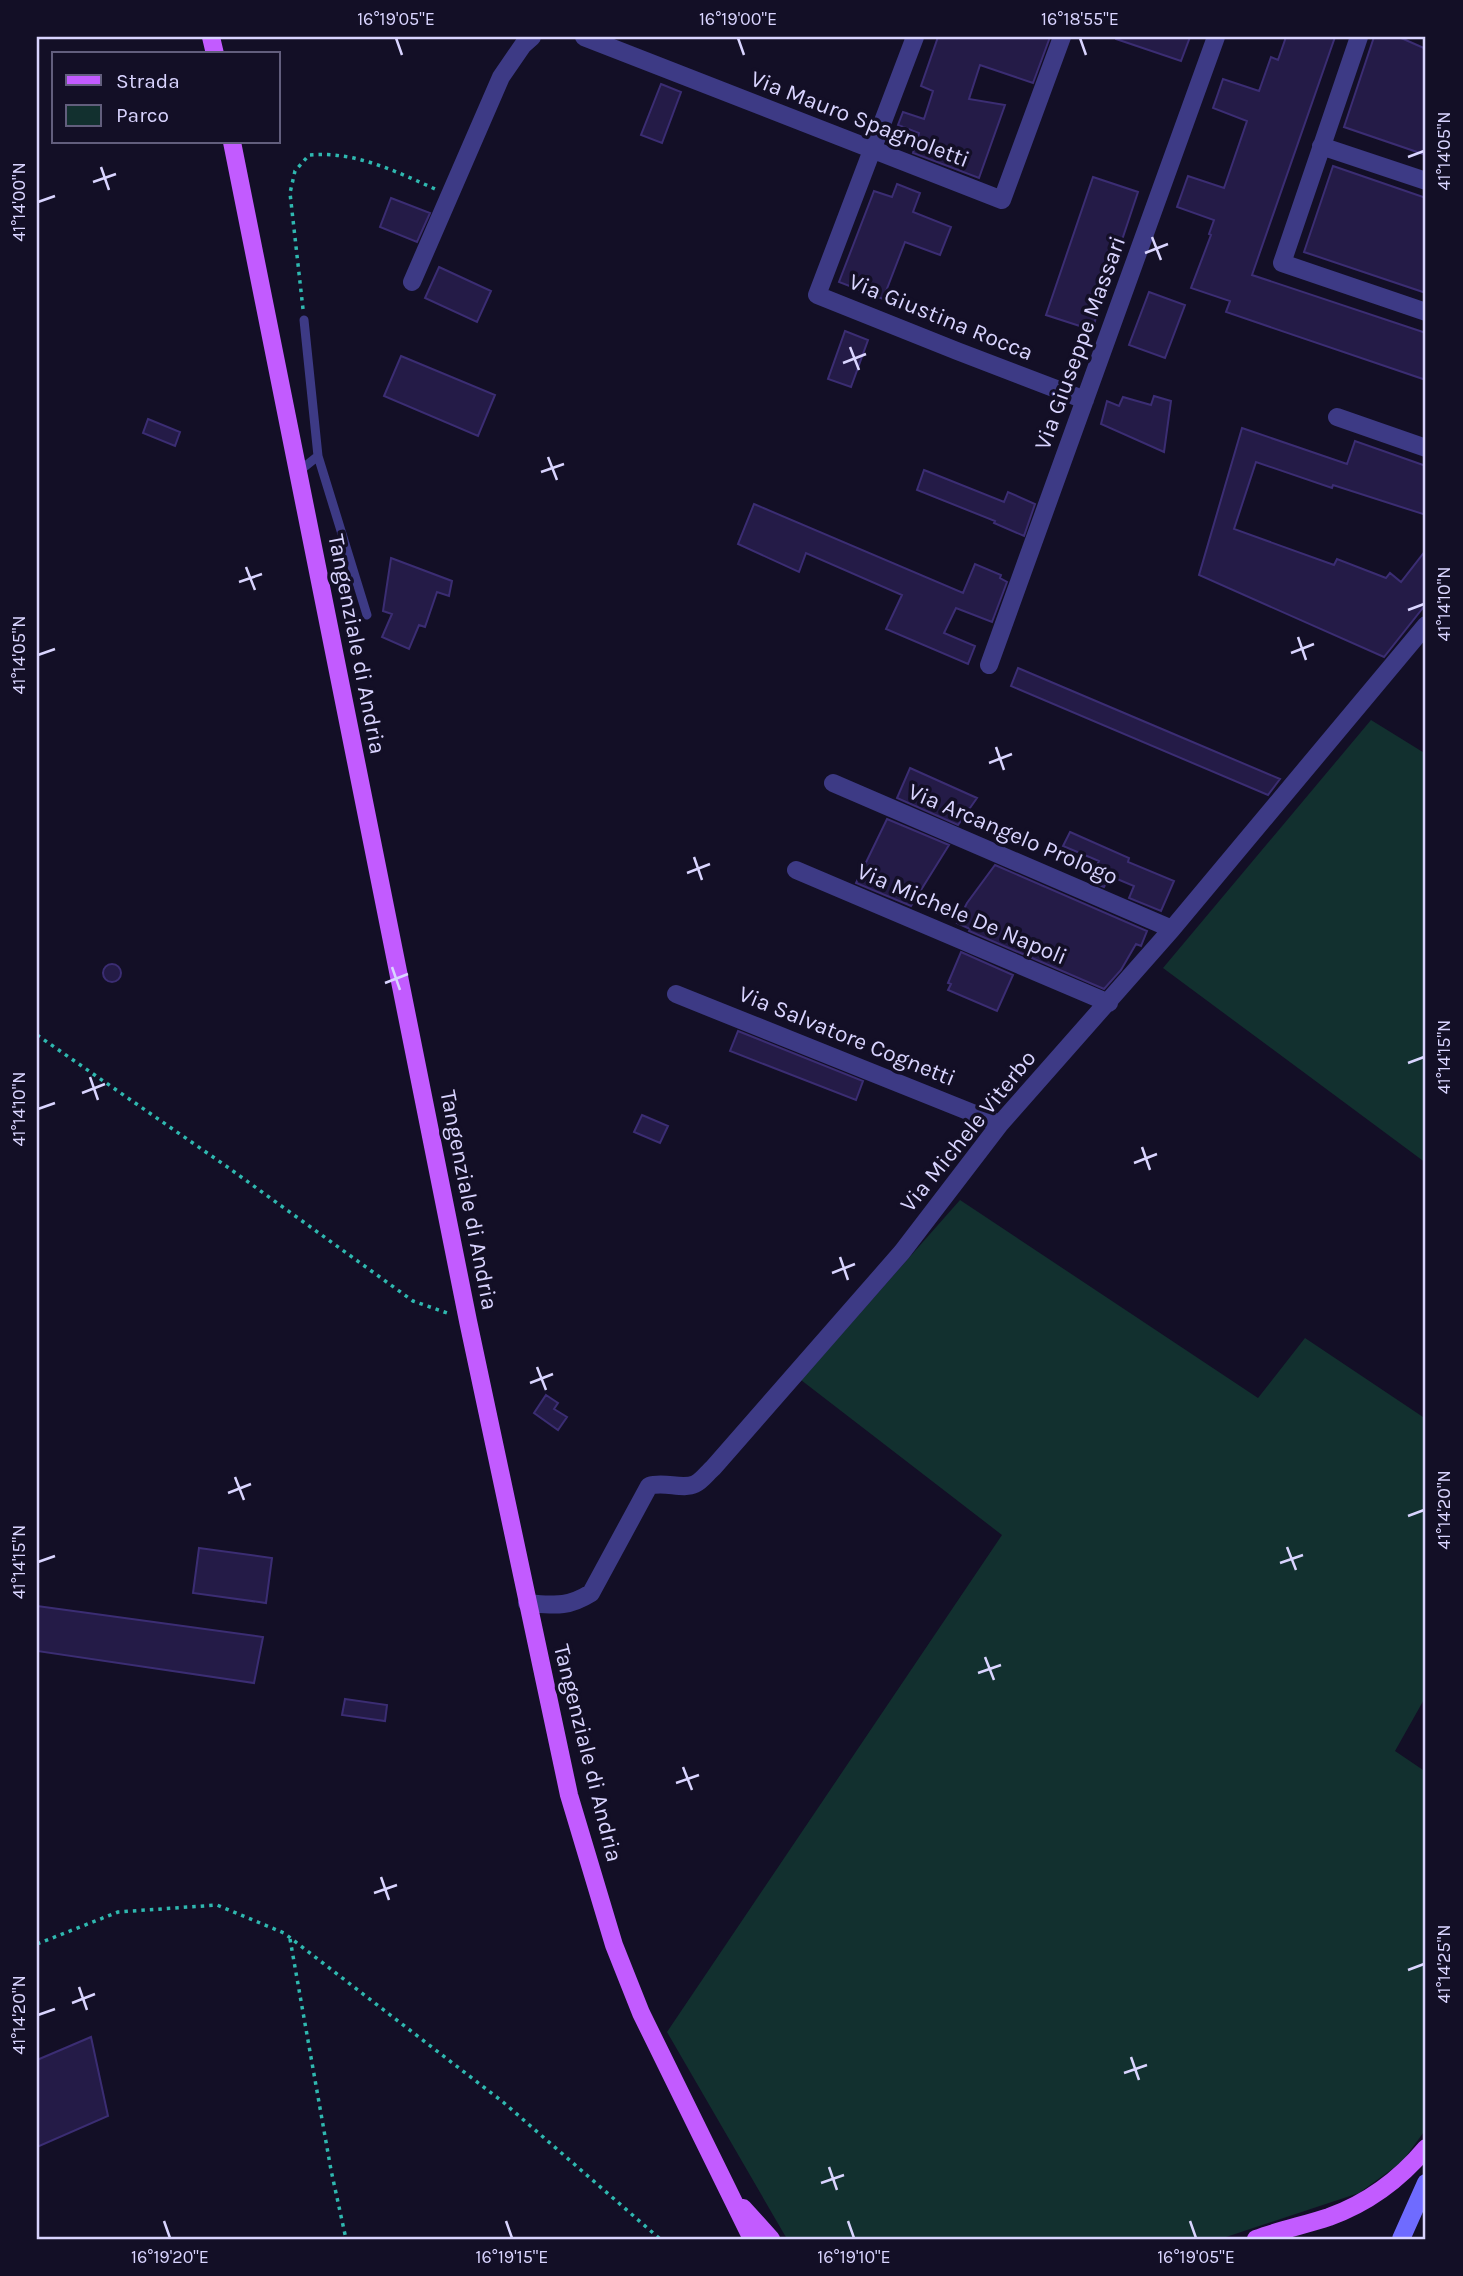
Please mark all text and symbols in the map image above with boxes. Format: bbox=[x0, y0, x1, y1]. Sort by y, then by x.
text: 16°19'05"E bbox=[357, 8, 435, 30]
text: 16°19'00"E bbox=[699, 8, 777, 30]
text: 16°18'55"E bbox=[1041, 8, 1119, 30]
legend bbox=[52, 52, 280, 144]
street label: Via Mauro Spagnoletti bbox=[747, 65, 973, 173]
text: Strada bbox=[116, 69, 180, 93]
text: Parco bbox=[116, 103, 169, 127]
text: 41°14'05"N bbox=[1433, 111, 1455, 191]
text: 41°14'00"N bbox=[8, 162, 30, 242]
street label: Via Giuseppe Massari bbox=[1029, 232, 1131, 454]
street label: Via Giustina Rocca bbox=[845, 268, 1037, 366]
street label: Tangenziale di Andria bbox=[322, 532, 392, 756]
text: 41°14'10"N bbox=[1433, 567, 1455, 642]
text: 41°14'05"N bbox=[8, 615, 30, 695]
street label: Via Arcangelo Prologo bbox=[904, 778, 1122, 890]
street label: Via Michele De Napoli bbox=[853, 857, 1071, 971]
street label: Via Salvatore Cognetti bbox=[735, 980, 959, 1092]
text: 41°14'15"N bbox=[1433, 1020, 1455, 1094]
street label: Via Michele Viterbo bbox=[894, 1045, 1042, 1217]
text: 41°14'10"N bbox=[8, 1072, 30, 1147]
street label: Tangenziale di Andria bbox=[434, 1088, 504, 1312]
text: 41°14'20"N bbox=[1433, 1470, 1455, 1550]
text: 41°14'15"N bbox=[8, 1525, 30, 1599]
street label: Tangenziale di Andria bbox=[548, 1641, 628, 1865]
text: 41°14'25"N bbox=[1433, 1925, 1455, 2003]
text: 41°14'20"N bbox=[8, 1975, 30, 2055]
text: 16°19'20"E bbox=[131, 2246, 209, 2268]
text: 16°19'15"E bbox=[476, 2246, 548, 2268]
text: 16°19'10"E bbox=[817, 2246, 891, 2268]
text: 16°19'05"E bbox=[1157, 2246, 1235, 2268]

